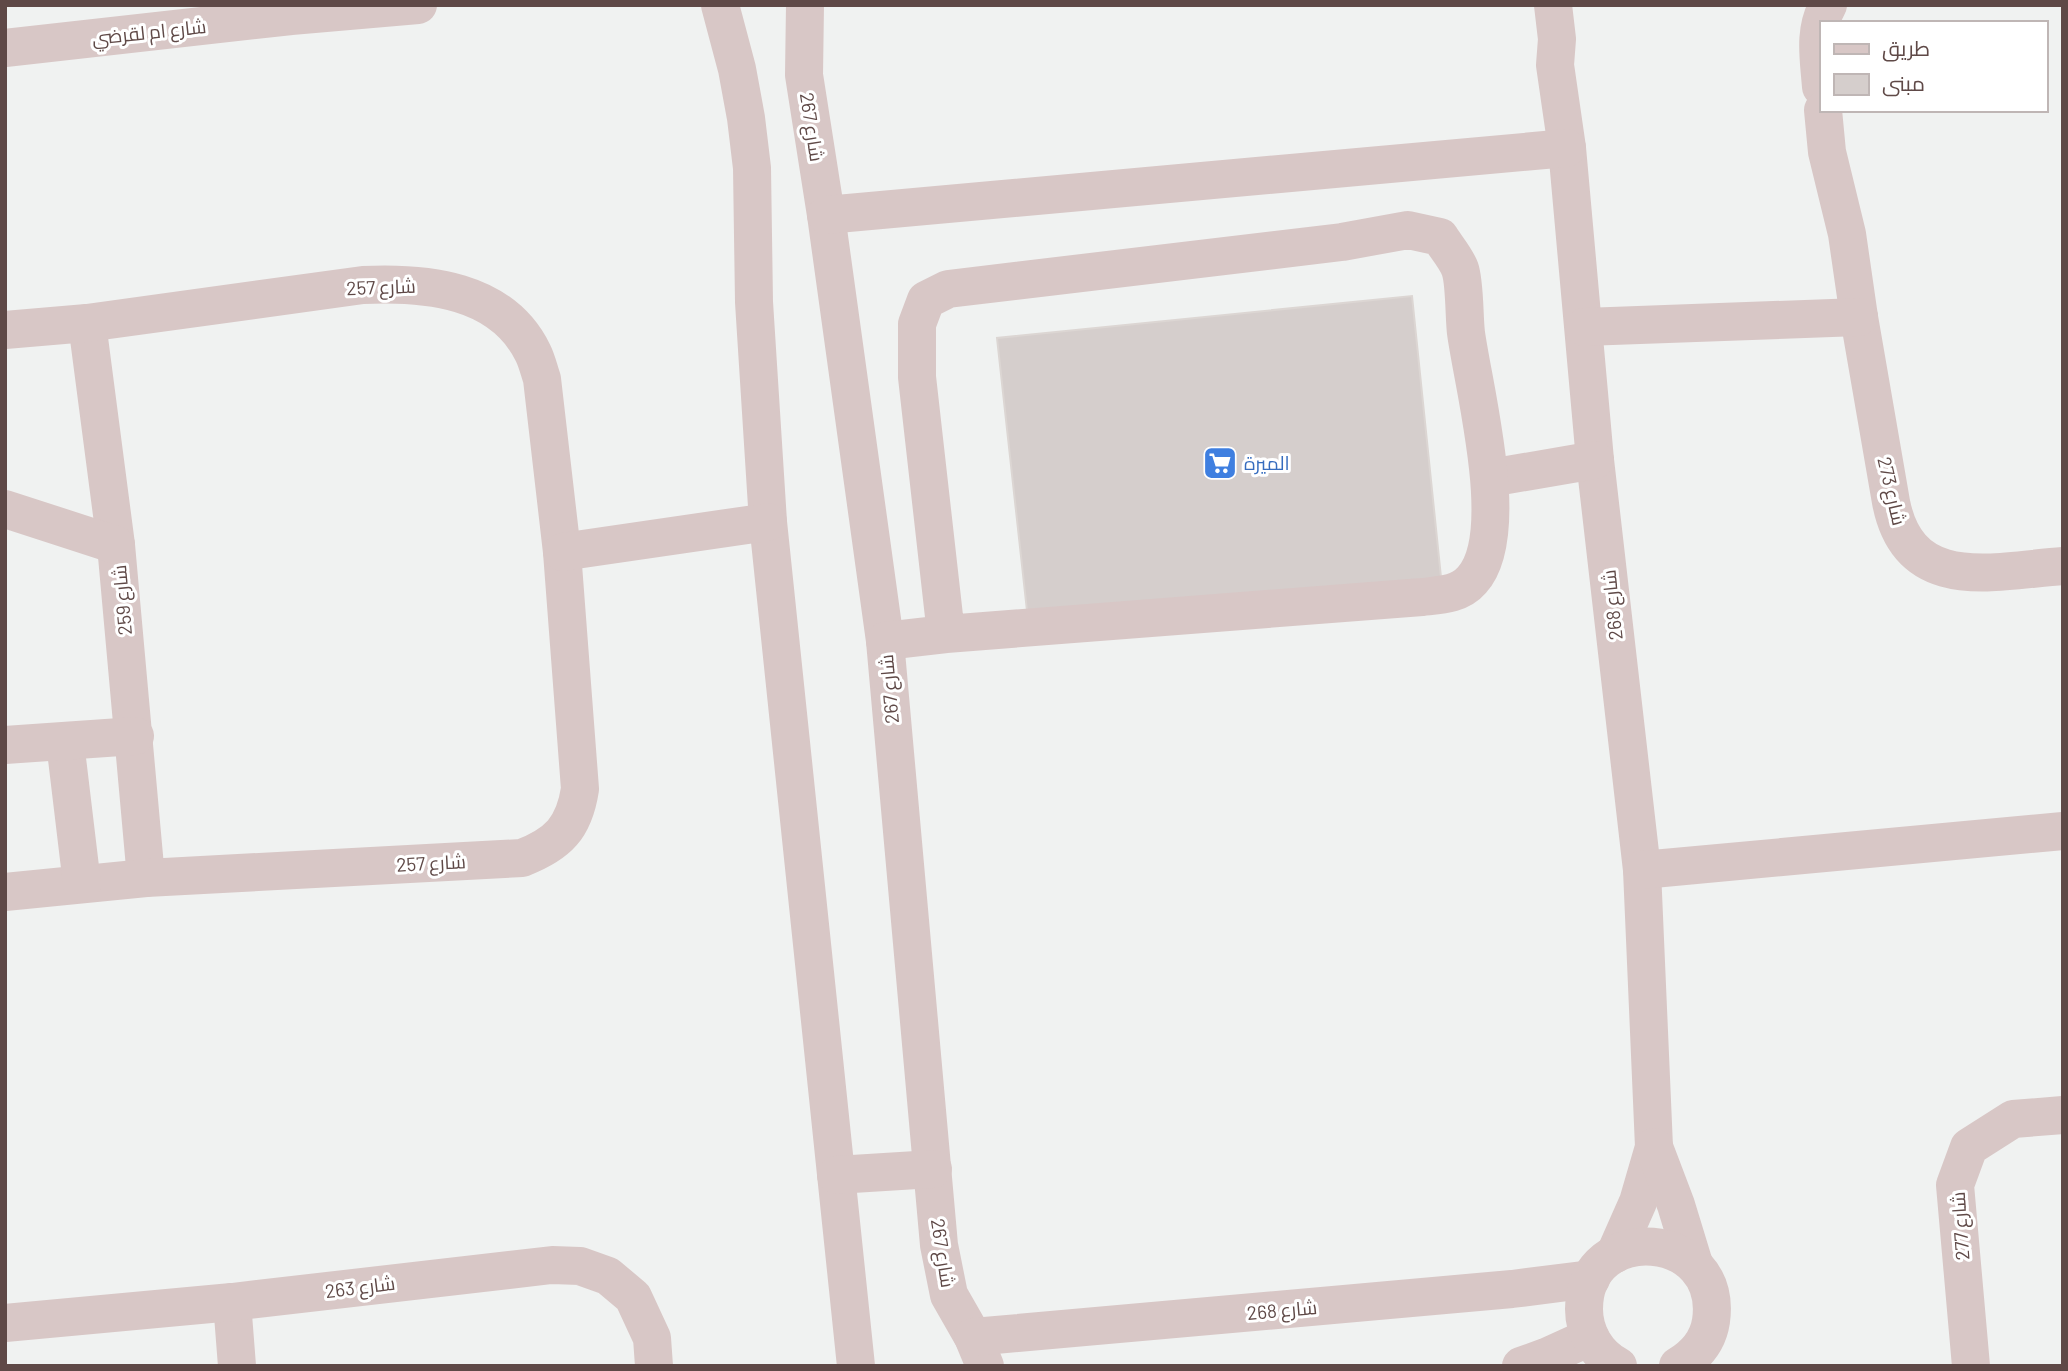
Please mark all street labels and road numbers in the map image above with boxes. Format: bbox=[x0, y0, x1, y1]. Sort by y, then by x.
street label: شارع ام لقرضي bbox=[91, 14, 208, 53]
street label: شارع 267 bbox=[793, 91, 829, 164]
street label: شارع 257 bbox=[346, 274, 416, 302]
street label: شارع 273 bbox=[1871, 454, 1912, 528]
street label: شارع 259 bbox=[107, 564, 139, 636]
street label: شارع 268 bbox=[1596, 568, 1630, 641]
street label: شارع 267 bbox=[874, 653, 906, 725]
street label: شارع 257 bbox=[396, 849, 466, 879]
street label: شارع 277 bbox=[1946, 1191, 1976, 1261]
street label: شارع 267 bbox=[924, 1217, 960, 1290]
street label: شارع 263 bbox=[324, 1271, 397, 1305]
street label: شارع 268 bbox=[1246, 1295, 1318, 1327]

